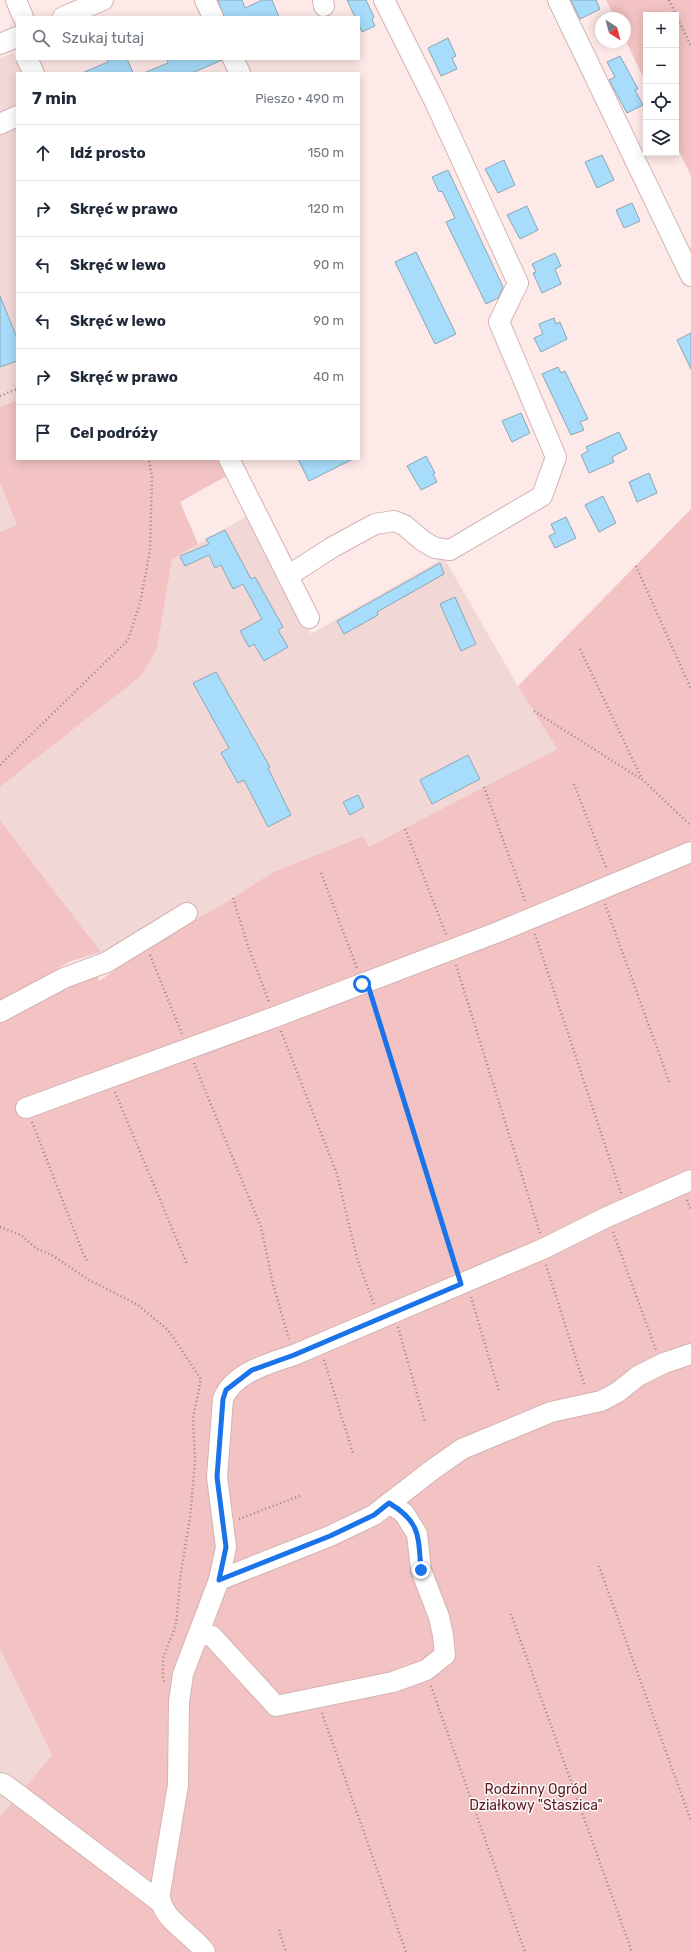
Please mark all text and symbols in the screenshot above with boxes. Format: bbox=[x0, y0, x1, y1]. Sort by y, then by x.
north arrow bbox=[595, 12, 631, 48]
map controls bbox=[643, 12, 679, 156]
button: + bbox=[643, 12, 679, 48]
search box bbox=[16, 16, 360, 60]
icon: search bbox=[30, 27, 52, 49]
text: Szukaj tutaj bbox=[62, 29, 144, 47]
button: − bbox=[643, 48, 679, 84]
button: locate bbox=[643, 84, 679, 120]
text: 7 min bbox=[32, 88, 77, 108]
text: Pieszo · 490 m bbox=[255, 91, 344, 106]
button: layers bbox=[643, 120, 679, 156]
icon: ahead bbox=[32, 142, 54, 164]
text: Idź prosto bbox=[70, 144, 146, 162]
text: 150 m bbox=[308, 145, 344, 160]
icon: right bbox=[32, 198, 54, 220]
text: Skręć w prawo bbox=[70, 200, 178, 218]
text: 120 m bbox=[308, 201, 344, 216]
icon: left bbox=[32, 254, 54, 276]
text: Skręć w lewo bbox=[70, 256, 166, 274]
text: 90 m bbox=[313, 257, 344, 272]
icon: left bbox=[32, 310, 54, 332]
text: Skręć w lewo bbox=[70, 312, 166, 330]
text: 90 m bbox=[313, 313, 344, 328]
icon: right bbox=[32, 366, 54, 388]
text: Skręć w prawo bbox=[70, 368, 178, 386]
text: 40 m bbox=[313, 369, 344, 384]
icon: arrive bbox=[32, 422, 54, 444]
text: Cel podróży bbox=[70, 424, 158, 442]
route start bbox=[353, 975, 371, 993]
route end bbox=[412, 1561, 430, 1579]
park label: Rodzinny Ogród Działkowy "Staszica" bbox=[469, 1781, 603, 1814]

